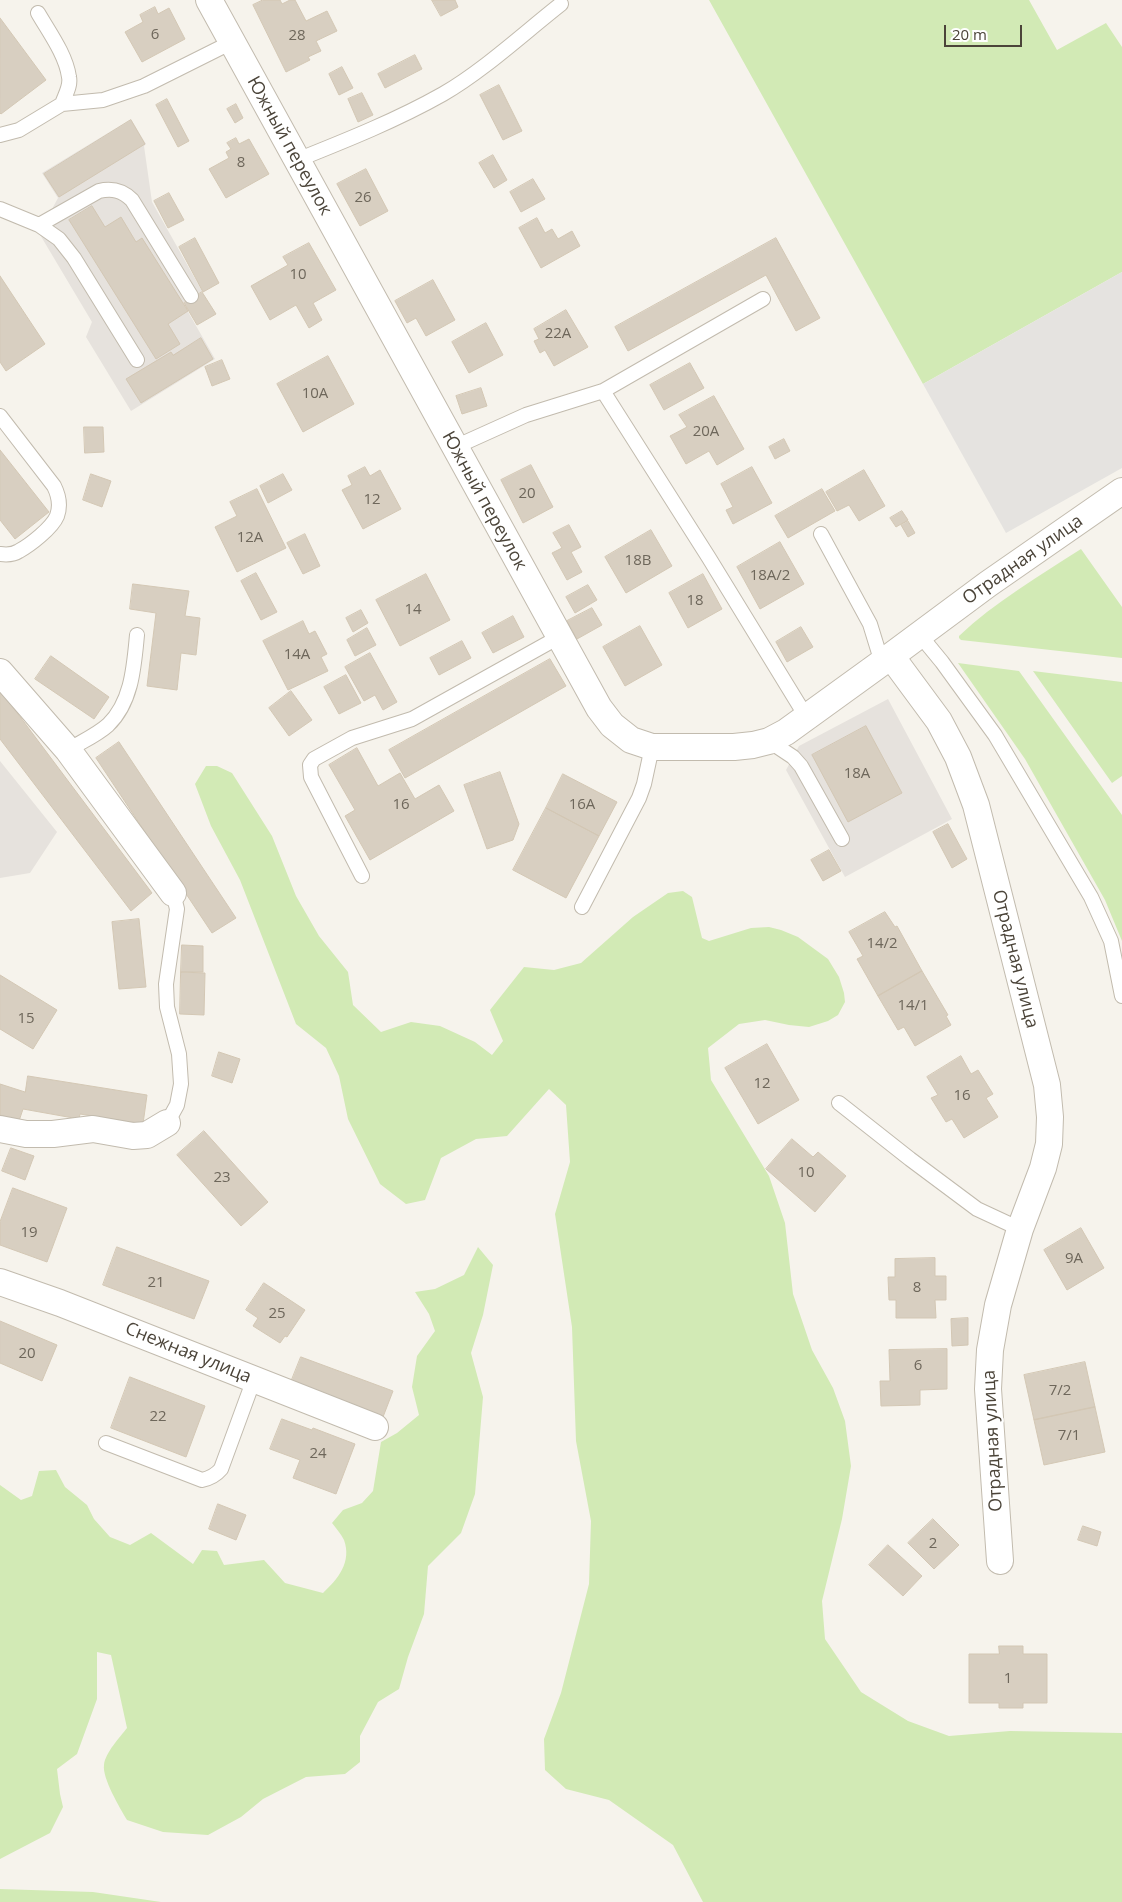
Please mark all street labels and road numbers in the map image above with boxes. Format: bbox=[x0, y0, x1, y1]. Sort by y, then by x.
street label: Южный переулок bbox=[242, 73, 336, 219]
street label: Южный переулок bbox=[437, 428, 531, 574]
street label: Отрадная улица bbox=[959, 510, 1087, 610]
street label: Отрадная улица bbox=[987, 888, 1043, 1030]
street label: Снежная улица bbox=[122, 1318, 254, 1388]
street label: Отрадная улица bbox=[979, 1370, 1007, 1512]

